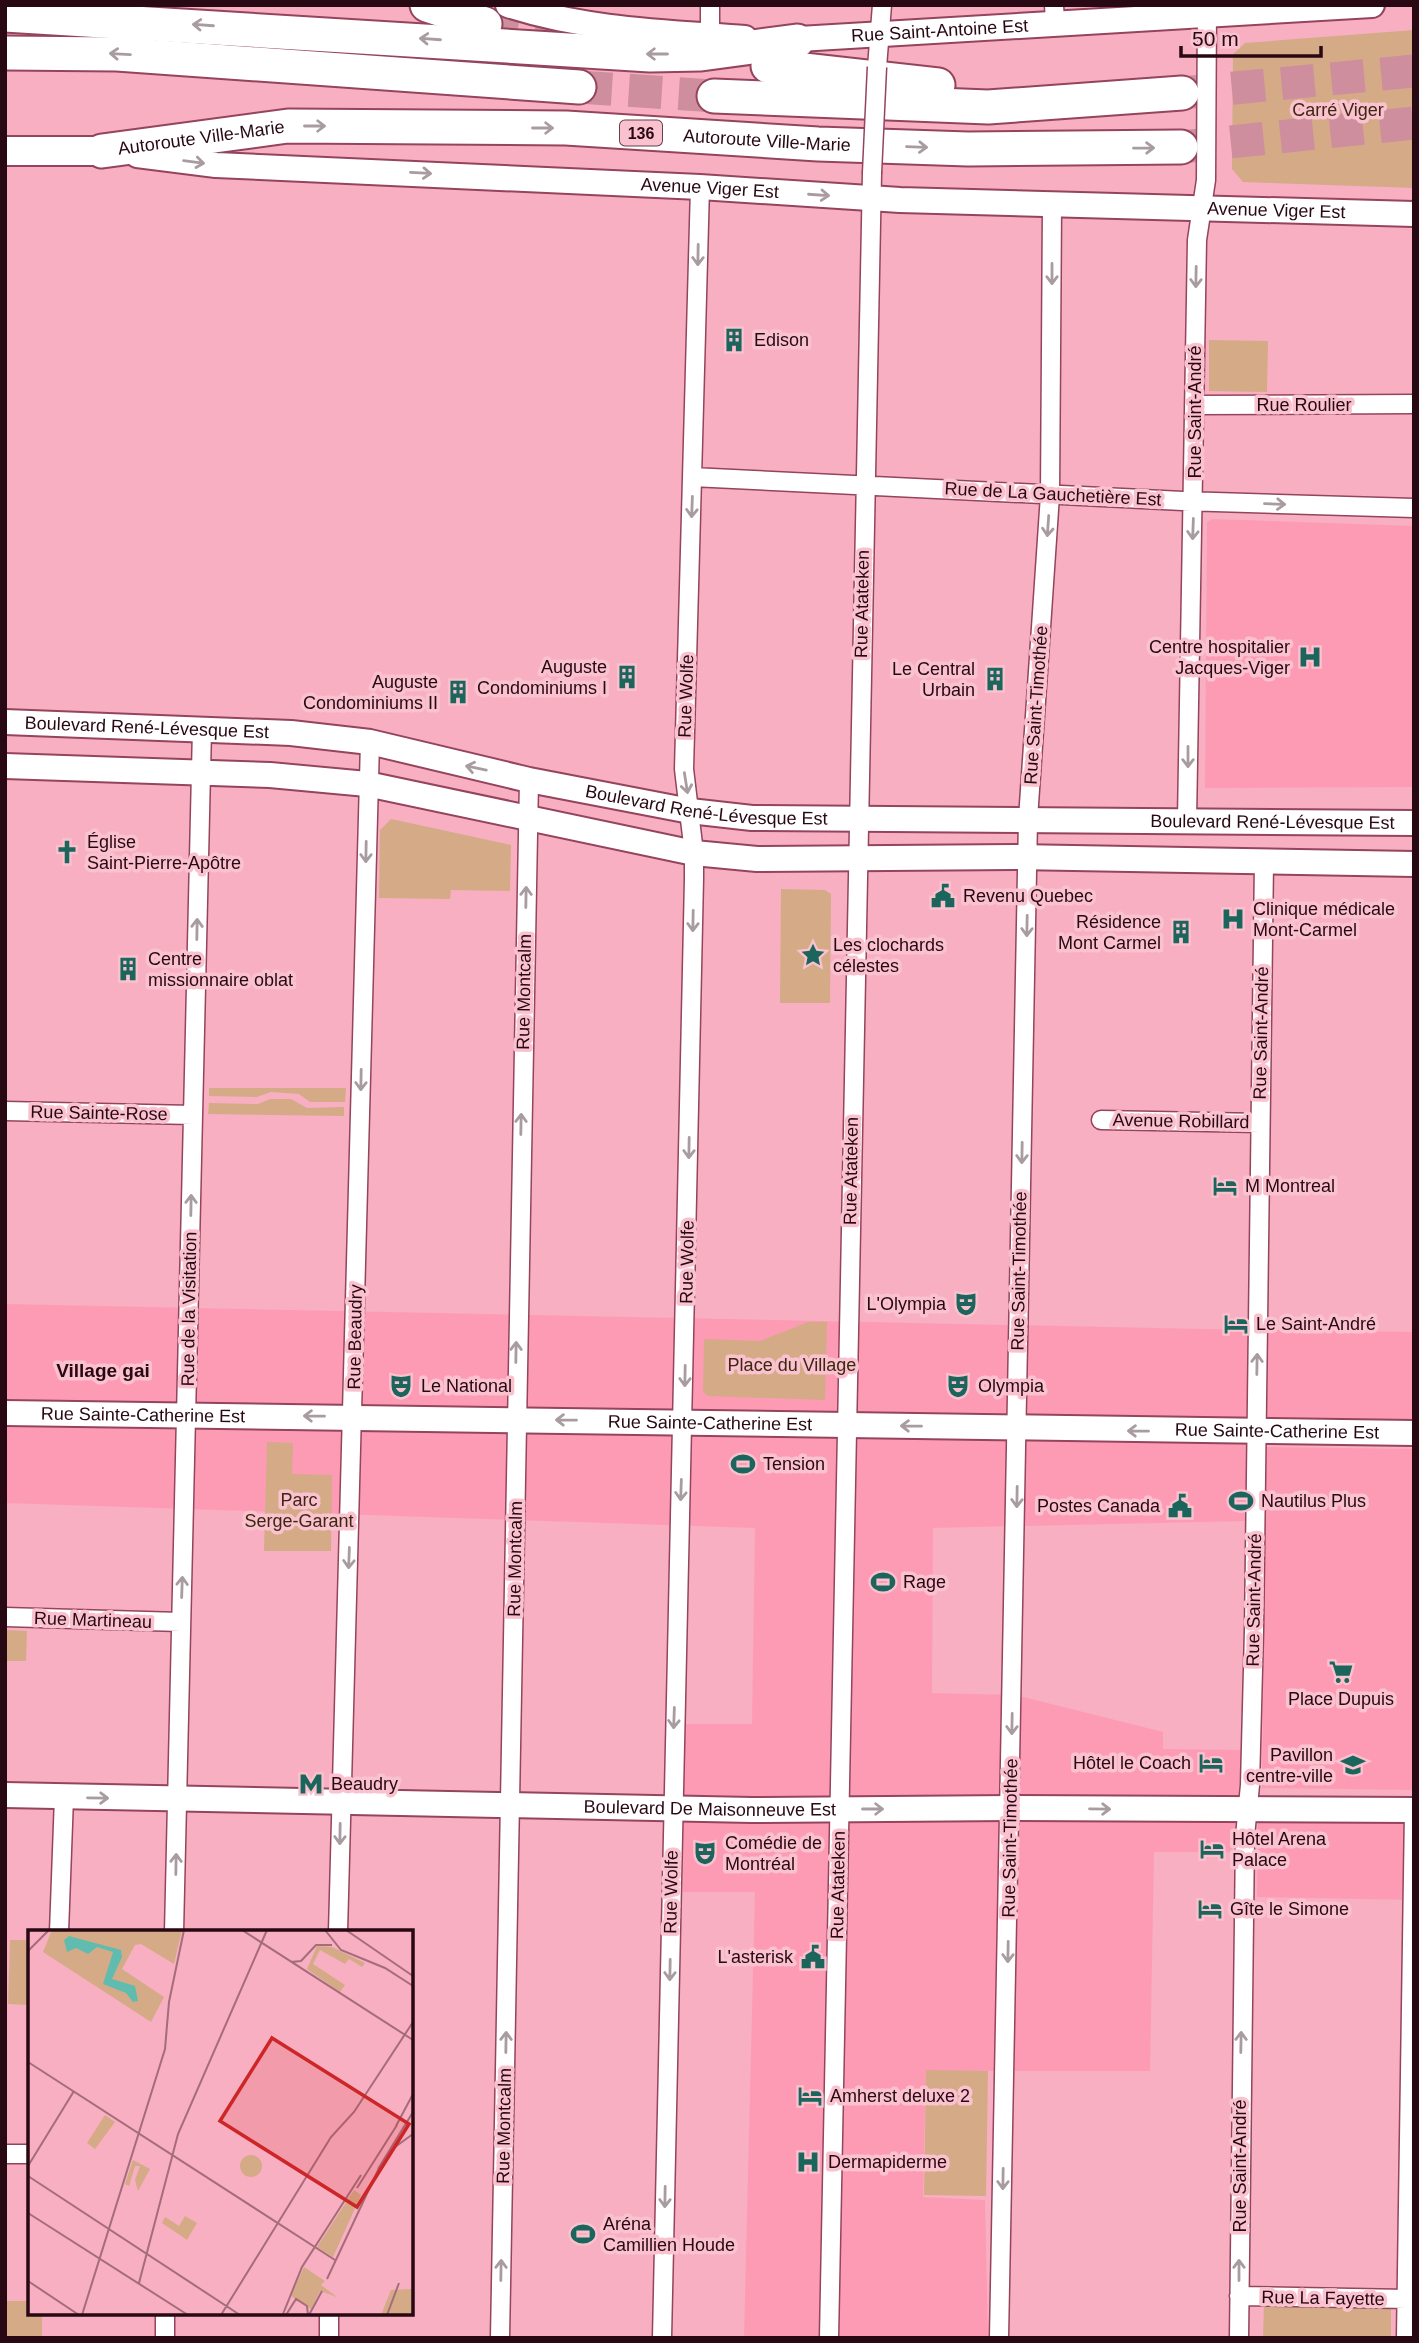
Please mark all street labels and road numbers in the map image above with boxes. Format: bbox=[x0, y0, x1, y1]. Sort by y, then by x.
street label: Rue Saint-Antoine Est bbox=[851, 15, 1029, 46]
street label: Autoroute Ville-Marie bbox=[117, 117, 286, 159]
road number: 136 bbox=[620, 120, 662, 146]
street label: Autoroute Ville-Marie bbox=[683, 125, 851, 155]
street label: Avenue Viger Est bbox=[640, 174, 780, 202]
street label: Avenue Viger Est bbox=[1207, 198, 1346, 222]
street label: Rue Saint-André bbox=[1185, 345, 1205, 479]
street label: Rue Roulier bbox=[1256, 395, 1352, 415]
street label: Rue de La Gauchetière Est bbox=[944, 478, 1162, 510]
street label: Rue Atateken bbox=[851, 550, 873, 658]
street label: Rue Saint-Timothée bbox=[1020, 625, 1052, 785]
street label: Rue Wolfe bbox=[675, 654, 697, 738]
street label: Boulevard René-Lévesque Est bbox=[24, 713, 269, 742]
street label: Boulevard René-Lévesque Est bbox=[584, 781, 828, 829]
street label: Boulevard René-Lévesque Est bbox=[1150, 811, 1395, 833]
street label: Rue Montcalm bbox=[513, 934, 535, 1050]
street label: Rue Saint-André bbox=[1250, 966, 1272, 1100]
street label: Rue Sainte-Rose bbox=[30, 1102, 168, 1124]
street label: Avenue Robillard bbox=[1112, 1110, 1250, 1132]
street label: Rue Atateken bbox=[840, 1117, 862, 1225]
street label: Rue Saint-Timothée bbox=[1008, 1191, 1030, 1351]
street label: Rue Wolfe bbox=[676, 1220, 698, 1304]
street label: Rue de la Visitation bbox=[178, 1231, 200, 1387]
street label: Rue Beaudry bbox=[344, 1284, 366, 1390]
street label: Rue Sainte-Catherine Est bbox=[41, 1404, 245, 1426]
street label: Rue Sainte-Catherine Est bbox=[608, 1412, 812, 1434]
street label: Rue Sainte-Catherine Est bbox=[1175, 1420, 1379, 1443]
street label: Rue Montcalm bbox=[504, 1501, 526, 1617]
street label: Rue Saint-André bbox=[1243, 1533, 1265, 1667]
street label: Rue Martineau bbox=[34, 1608, 152, 1632]
street label: Rue Saint-Timothée bbox=[999, 1758, 1021, 1918]
street label: Boulevard De Maisonneuve Est bbox=[584, 1797, 836, 1820]
street label: Rue Atateken bbox=[827, 1831, 849, 1939]
street label: Rue Wolfe bbox=[660, 1850, 682, 1934]
street label: Rue Montcalm bbox=[493, 2068, 515, 2184]
street label: Rue Saint-André bbox=[1230, 2099, 1250, 2233]
street label: Rue La Fayette bbox=[1261, 2287, 1385, 2309]

